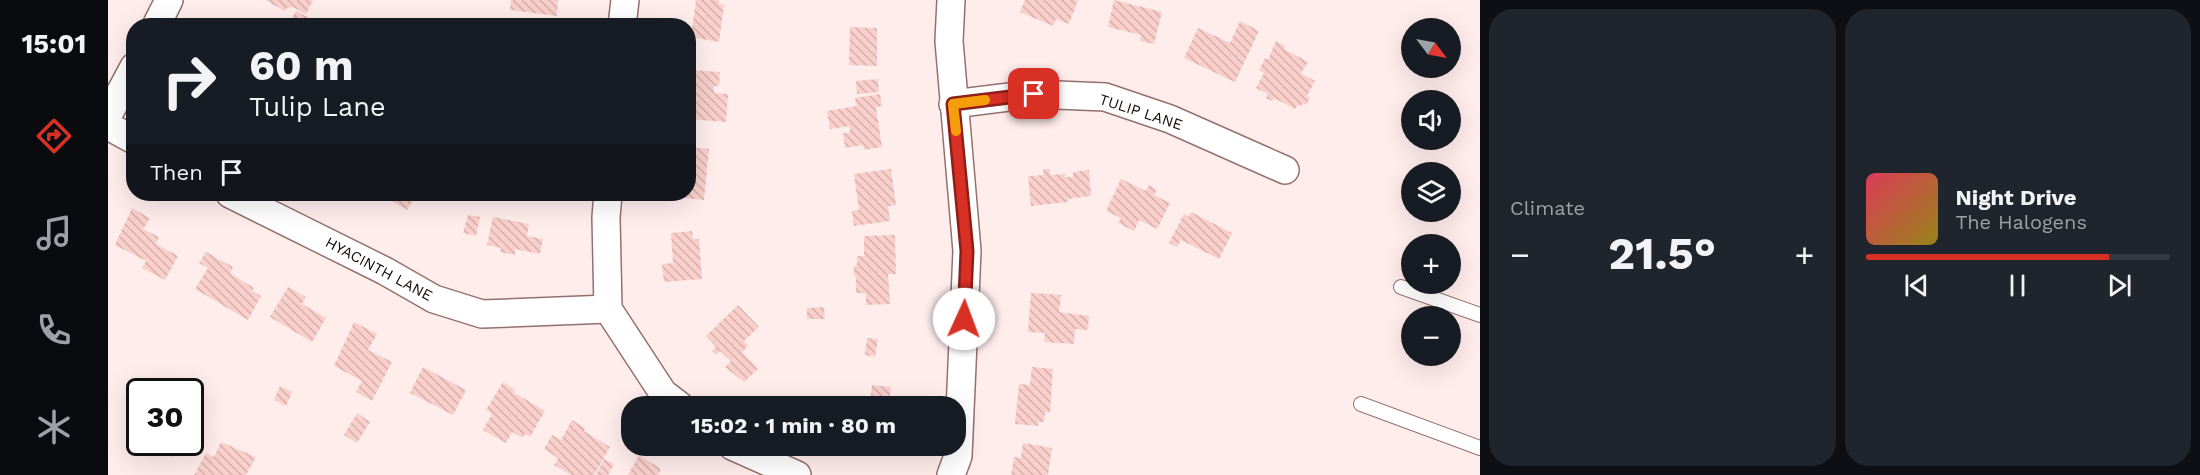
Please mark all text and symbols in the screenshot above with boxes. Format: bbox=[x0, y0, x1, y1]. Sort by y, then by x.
north arrow bbox=[1401, 18, 1461, 78]
map controls bbox=[1401, 18, 1461, 366]
text: 15:01 bbox=[22, 28, 86, 60]
text: 60 m bbox=[249, 41, 353, 90]
icon: right bbox=[150, 42, 228, 120]
pin bbox=[1008, 68, 1059, 119]
icon: arrive bbox=[1017, 77, 1050, 110]
street label: TULIP LANE bbox=[1097, 90, 1185, 134]
button: sound bbox=[1401, 90, 1461, 150]
text: Tulip Lane bbox=[249, 91, 386, 123]
icon: directions bbox=[33, 115, 75, 157]
icon: arrive bbox=[215, 156, 248, 189]
text: Then bbox=[150, 160, 203, 185]
button: layers bbox=[1401, 162, 1461, 222]
text: Night Drive bbox=[1956, 185, 2077, 210]
text: Climate bbox=[1510, 196, 1585, 220]
text: The Halogens bbox=[1956, 210, 2087, 234]
icon: music bbox=[33, 212, 75, 254]
text: 21.5° bbox=[1608, 227, 1716, 280]
street label: HYACINTH LANE bbox=[322, 233, 436, 305]
button: + bbox=[1401, 234, 1461, 294]
text: − bbox=[1510, 235, 1530, 274]
text: + bbox=[1795, 235, 1815, 274]
icon: previous bbox=[1900, 269, 1933, 302]
icon: pause bbox=[2001, 269, 2034, 302]
icon: next bbox=[2103, 269, 2136, 302]
position arrow bbox=[932, 287, 996, 351]
button: − bbox=[1401, 306, 1461, 366]
icon: phone bbox=[33, 309, 75, 351]
speed limit sign: 30 bbox=[126, 378, 204, 456]
icon: climate bbox=[33, 406, 75, 448]
text: 15:02 · 1 min · 80 m bbox=[691, 413, 896, 438]

